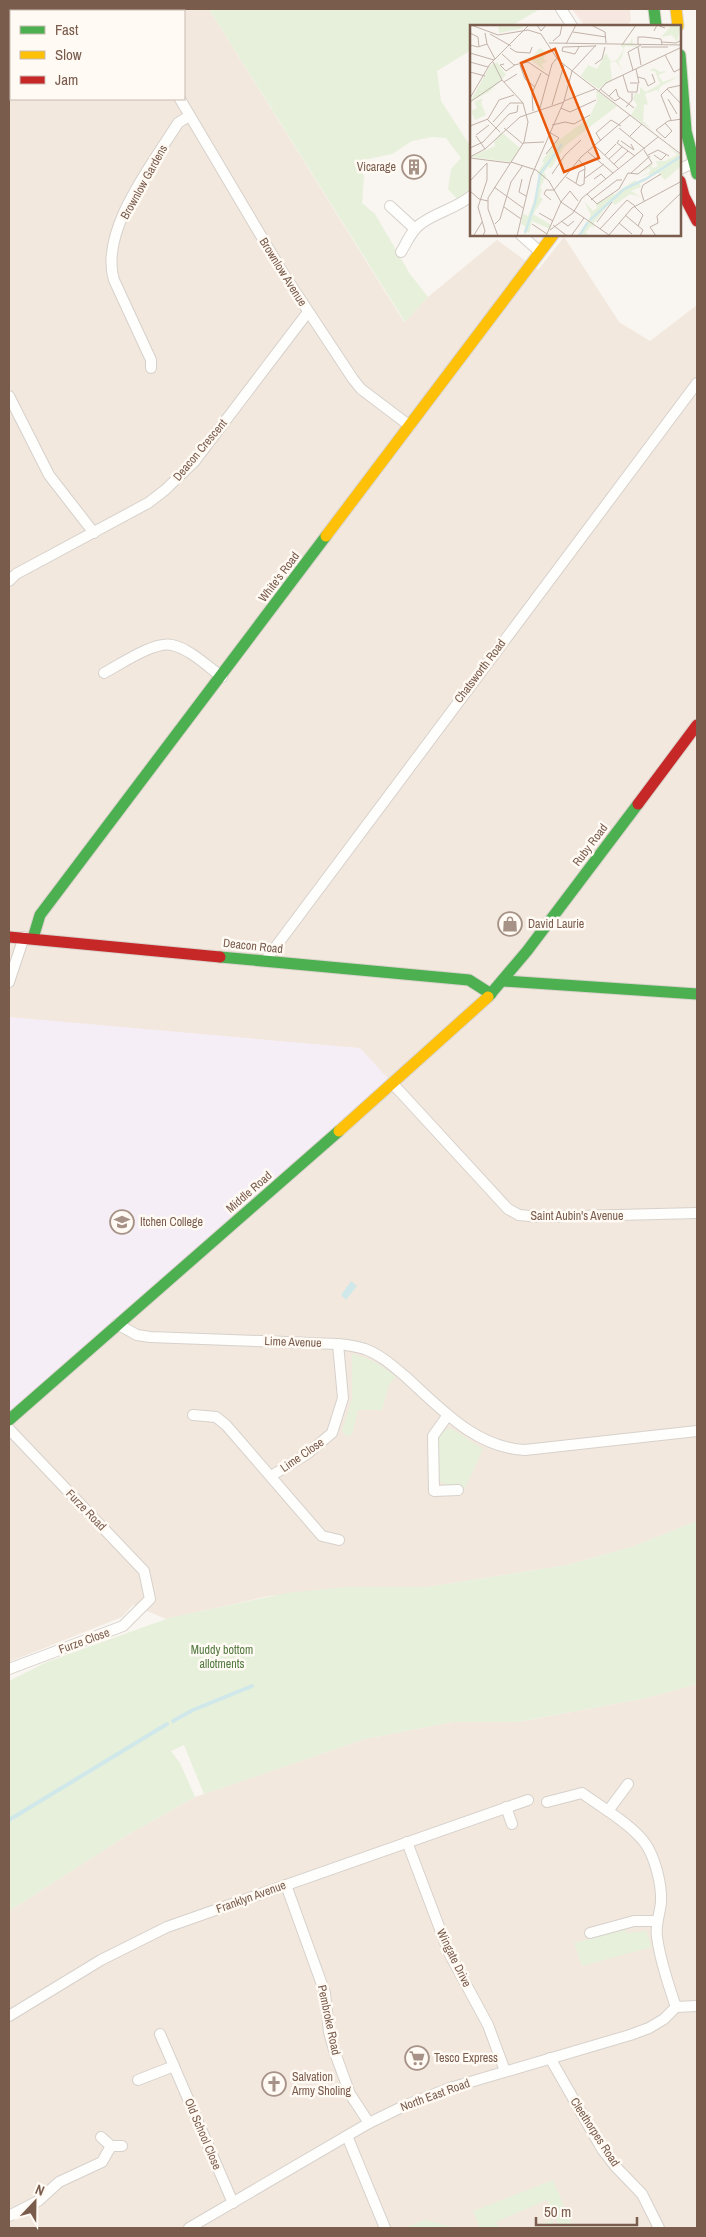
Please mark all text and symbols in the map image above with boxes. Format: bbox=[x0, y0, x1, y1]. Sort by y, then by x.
legend bbox=[10, 10, 185, 100]
text: Fast bbox=[55, 19, 79, 40]
inset map bbox=[470, 25, 681, 236]
text: Slow bbox=[55, 44, 82, 65]
text: Jam bbox=[55, 69, 78, 90]
street label: Brownlow Gardens bbox=[117, 142, 171, 222]
building icon: Vicarage bbox=[401, 154, 427, 180]
place label: Vicarage bbox=[357, 159, 396, 175]
street label: Brownlow Avenue bbox=[256, 235, 310, 309]
street label: Deacon Crescent bbox=[169, 416, 231, 484]
street label: White's Road bbox=[255, 549, 303, 605]
street label: Chatsworth Road bbox=[451, 636, 509, 706]
street label: Ruby Road bbox=[569, 821, 611, 869]
shop icon: David Laurie bbox=[497, 911, 523, 937]
place label: David Laurie bbox=[528, 916, 584, 932]
street label: Deacon Road bbox=[222, 935, 284, 957]
street label: Middle Road bbox=[223, 1168, 275, 1216]
street label: Saint Aubin's Avenue bbox=[530, 1208, 624, 1224]
school or university icon: Itchen College bbox=[109, 1209, 135, 1235]
place label: Itchen College bbox=[140, 1214, 203, 1230]
street label: Lime Avenue bbox=[264, 1333, 322, 1351]
street label: Lime Close bbox=[277, 1434, 327, 1476]
street label: Furze Road bbox=[62, 1486, 110, 1534]
street label: Furze Close bbox=[56, 1624, 112, 1658]
park label: Muddy bottom allotments bbox=[191, 1642, 253, 1672]
street label: Franklyn Avenue bbox=[214, 1877, 288, 1917]
street label: Wingate Drive bbox=[433, 1926, 475, 1990]
street label: Pembroke Road bbox=[314, 1984, 344, 2056]
supermarket icon: Tesco Express bbox=[404, 2045, 430, 2071]
place label: Tesco Express bbox=[434, 2050, 498, 2066]
place label: Salvation Army Sholing bbox=[291, 2069, 352, 2099]
church icon: Salvation Army Sholing bbox=[261, 2071, 287, 2097]
street label: North East Road bbox=[398, 2075, 472, 2115]
street label: Cleethorpes Road bbox=[567, 2094, 623, 2170]
street label: Old School Close bbox=[181, 2096, 225, 2172]
north arrow bbox=[10, 2177, 60, 2227]
text: N bbox=[33, 2180, 47, 2200]
scale bar bbox=[536, 2194, 637, 2226]
text: 50 m bbox=[544, 2201, 571, 2222]

